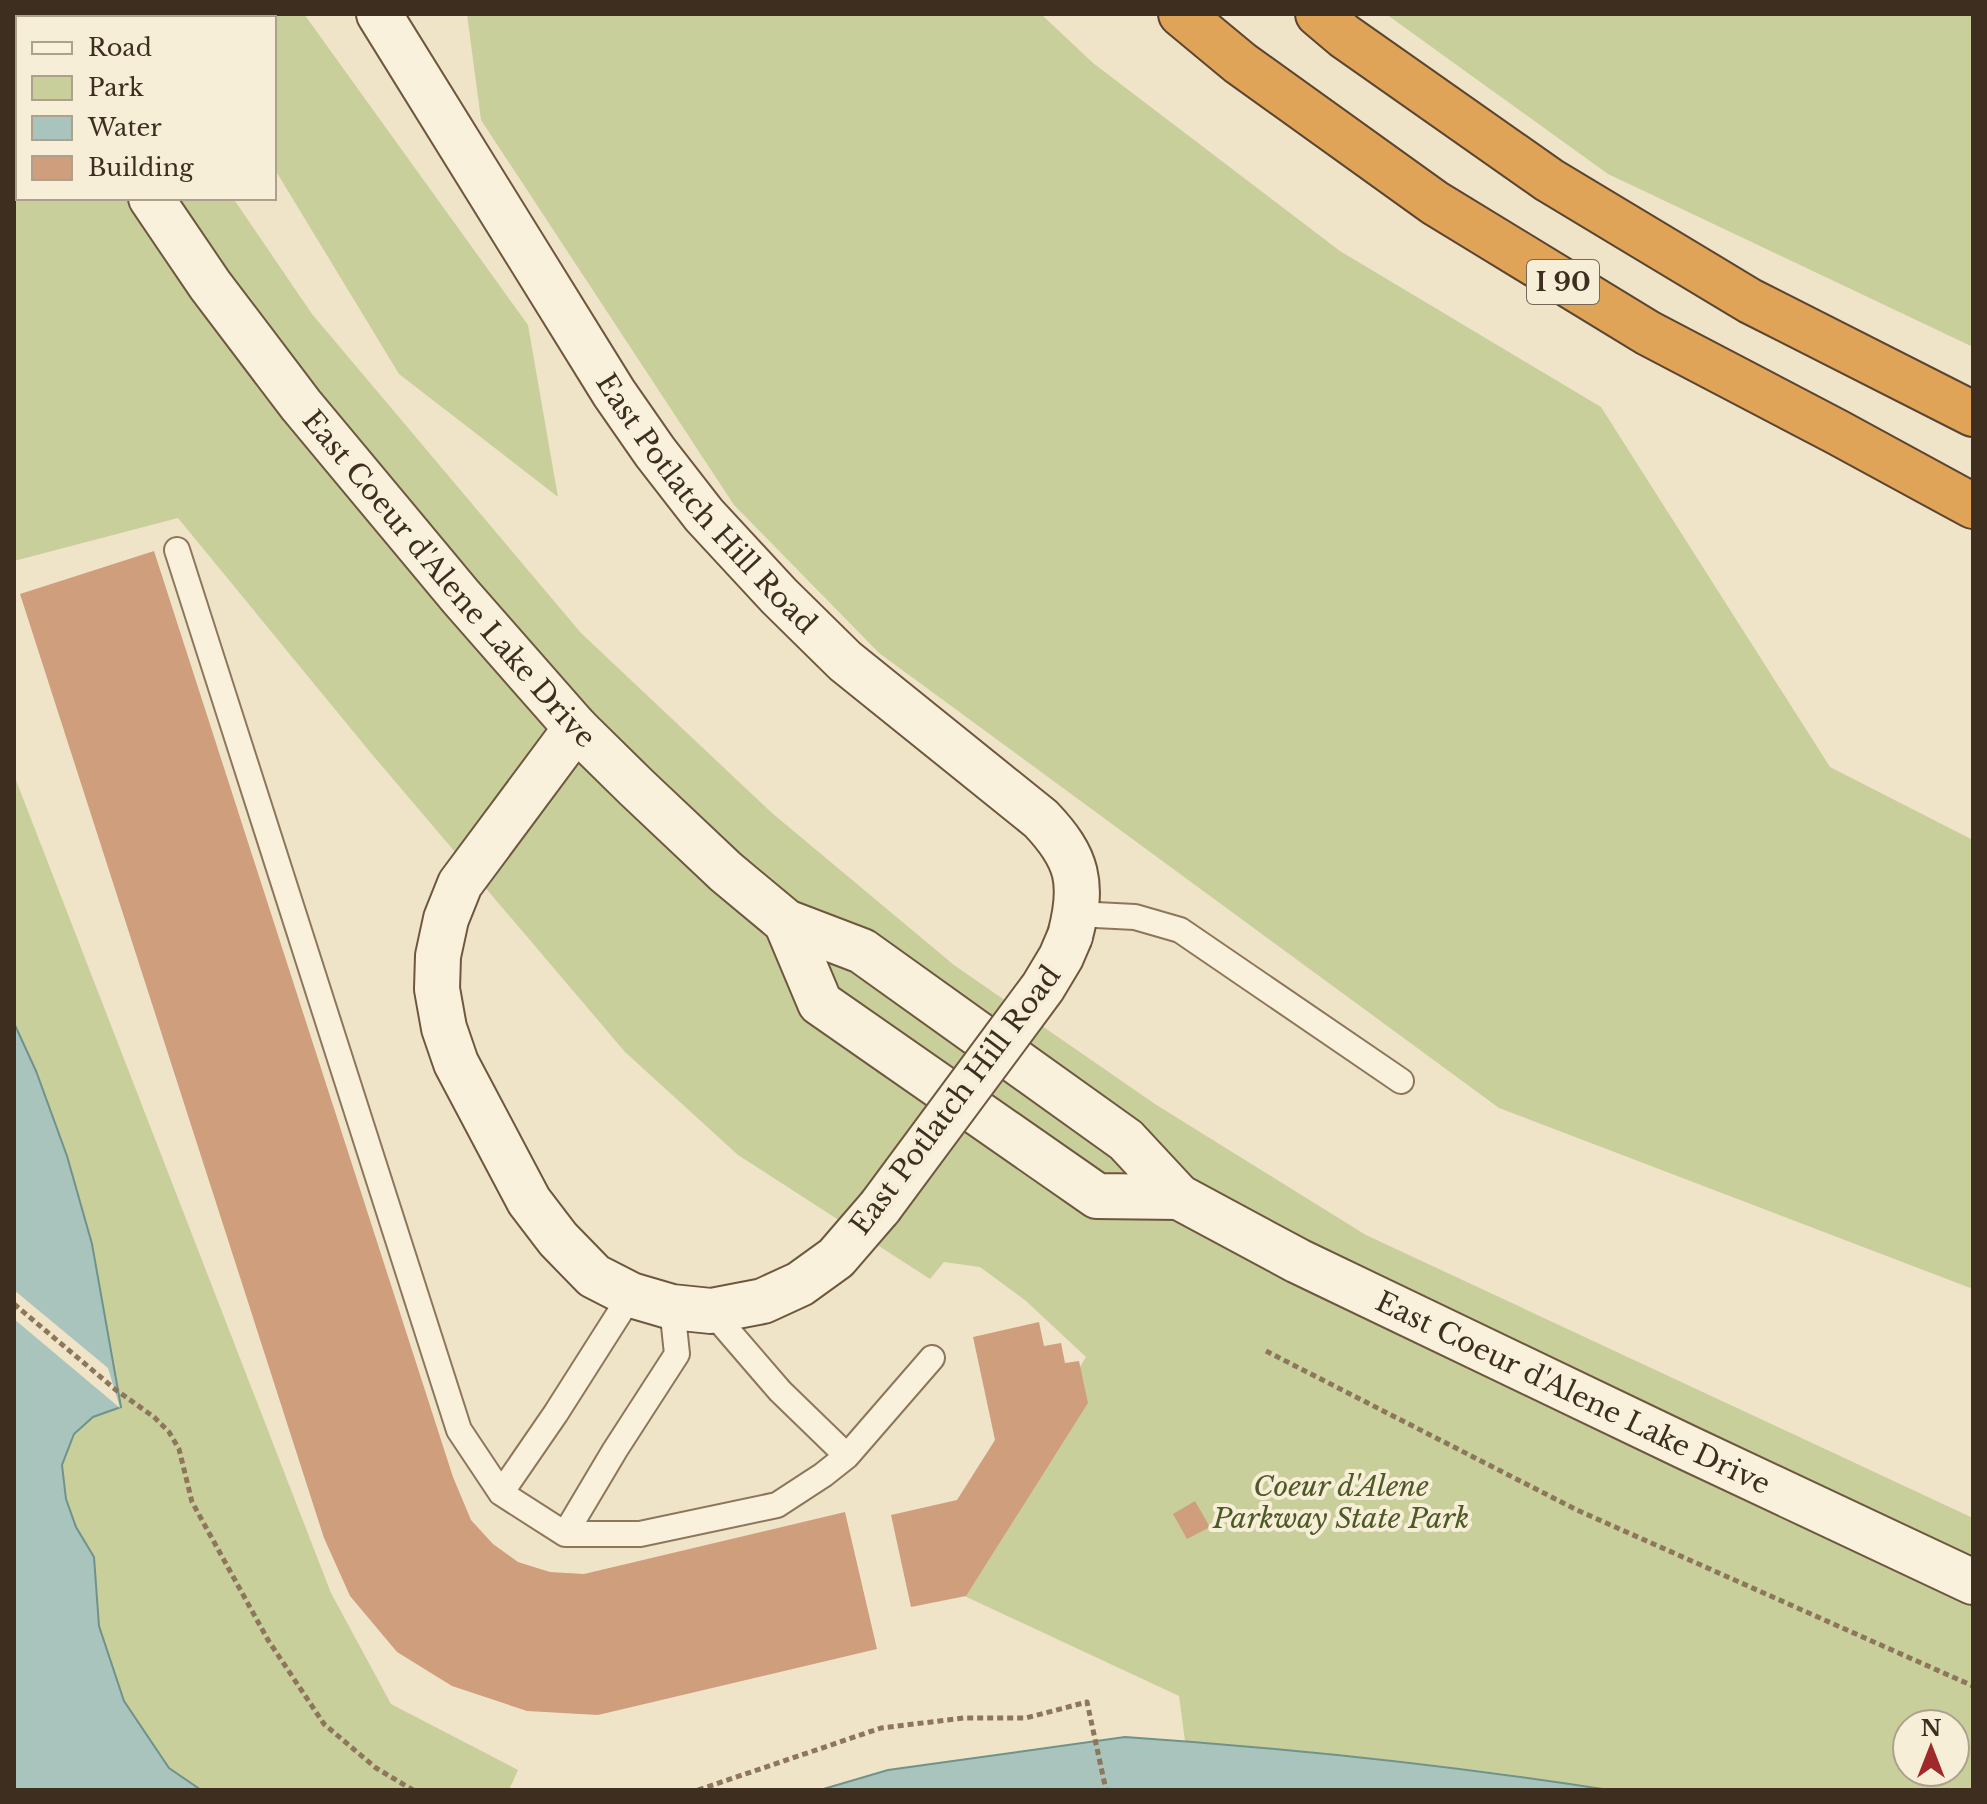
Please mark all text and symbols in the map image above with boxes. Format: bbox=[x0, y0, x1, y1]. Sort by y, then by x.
legend bbox=[16, 16, 276, 200]
text: Road bbox=[88, 33, 152, 62]
text: Park bbox=[88, 73, 144, 102]
text: Water bbox=[87, 113, 162, 142]
text: Building bbox=[88, 153, 194, 182]
road number: I 90 bbox=[1527, 260, 1599, 304]
street label: East Potlatch Hill Road bbox=[588, 367, 824, 641]
street label: East Coeur d'Alene Lake Drive bbox=[295, 403, 603, 755]
street label: East Potlatch Hill Road bbox=[843, 959, 1068, 1242]
street label: East Coeur d'Alene Lake Drive bbox=[1370, 1284, 1776, 1502]
park label: Coeur d'Alene Parkway State Park bbox=[1212, 1469, 1469, 1536]
north arrow bbox=[1891, 1708, 1971, 1788]
text: N bbox=[1921, 1715, 1942, 1742]

